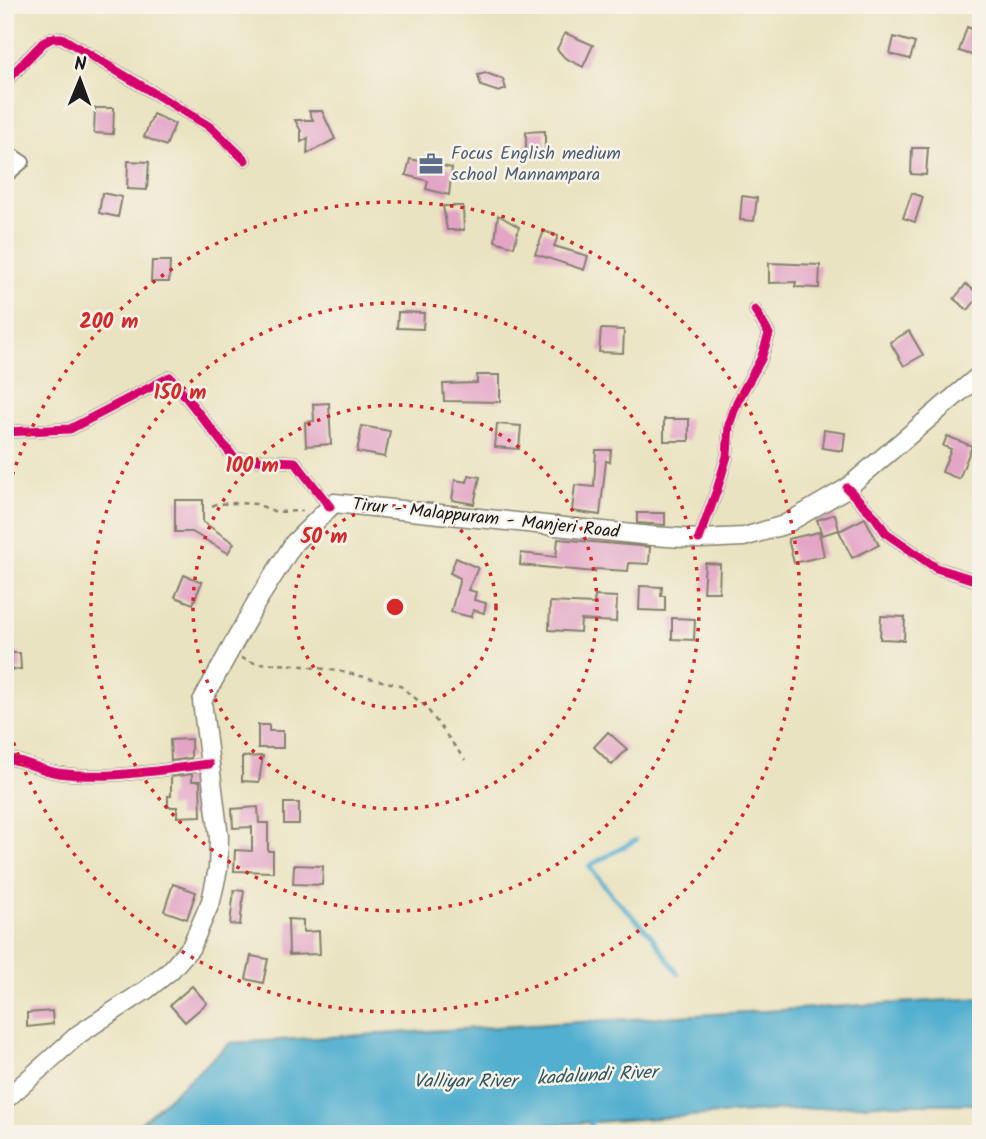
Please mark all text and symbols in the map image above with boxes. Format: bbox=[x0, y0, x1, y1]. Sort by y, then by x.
north arrow bbox=[46, 46, 116, 116]
text: N bbox=[74, 50, 87, 80]
place label: Focus English medium school Mannampara bbox=[451, 140, 621, 190]
office icon: Focus English medium school Mannampara bbox=[417, 150, 445, 178]
text: 200 m bbox=[79, 306, 139, 339]
text: 150 m bbox=[153, 377, 207, 410]
text: 100 m bbox=[225, 450, 279, 483]
street label: Tirur - Malappuram - Manjeri Road bbox=[351, 491, 622, 548]
text: 50 m bbox=[300, 521, 347, 554]
centre of rings bbox=[383, 595, 407, 619]
water label: kadalundi River bbox=[536, 1058, 662, 1094]
water label: Valliyar River bbox=[413, 1067, 520, 1097]

